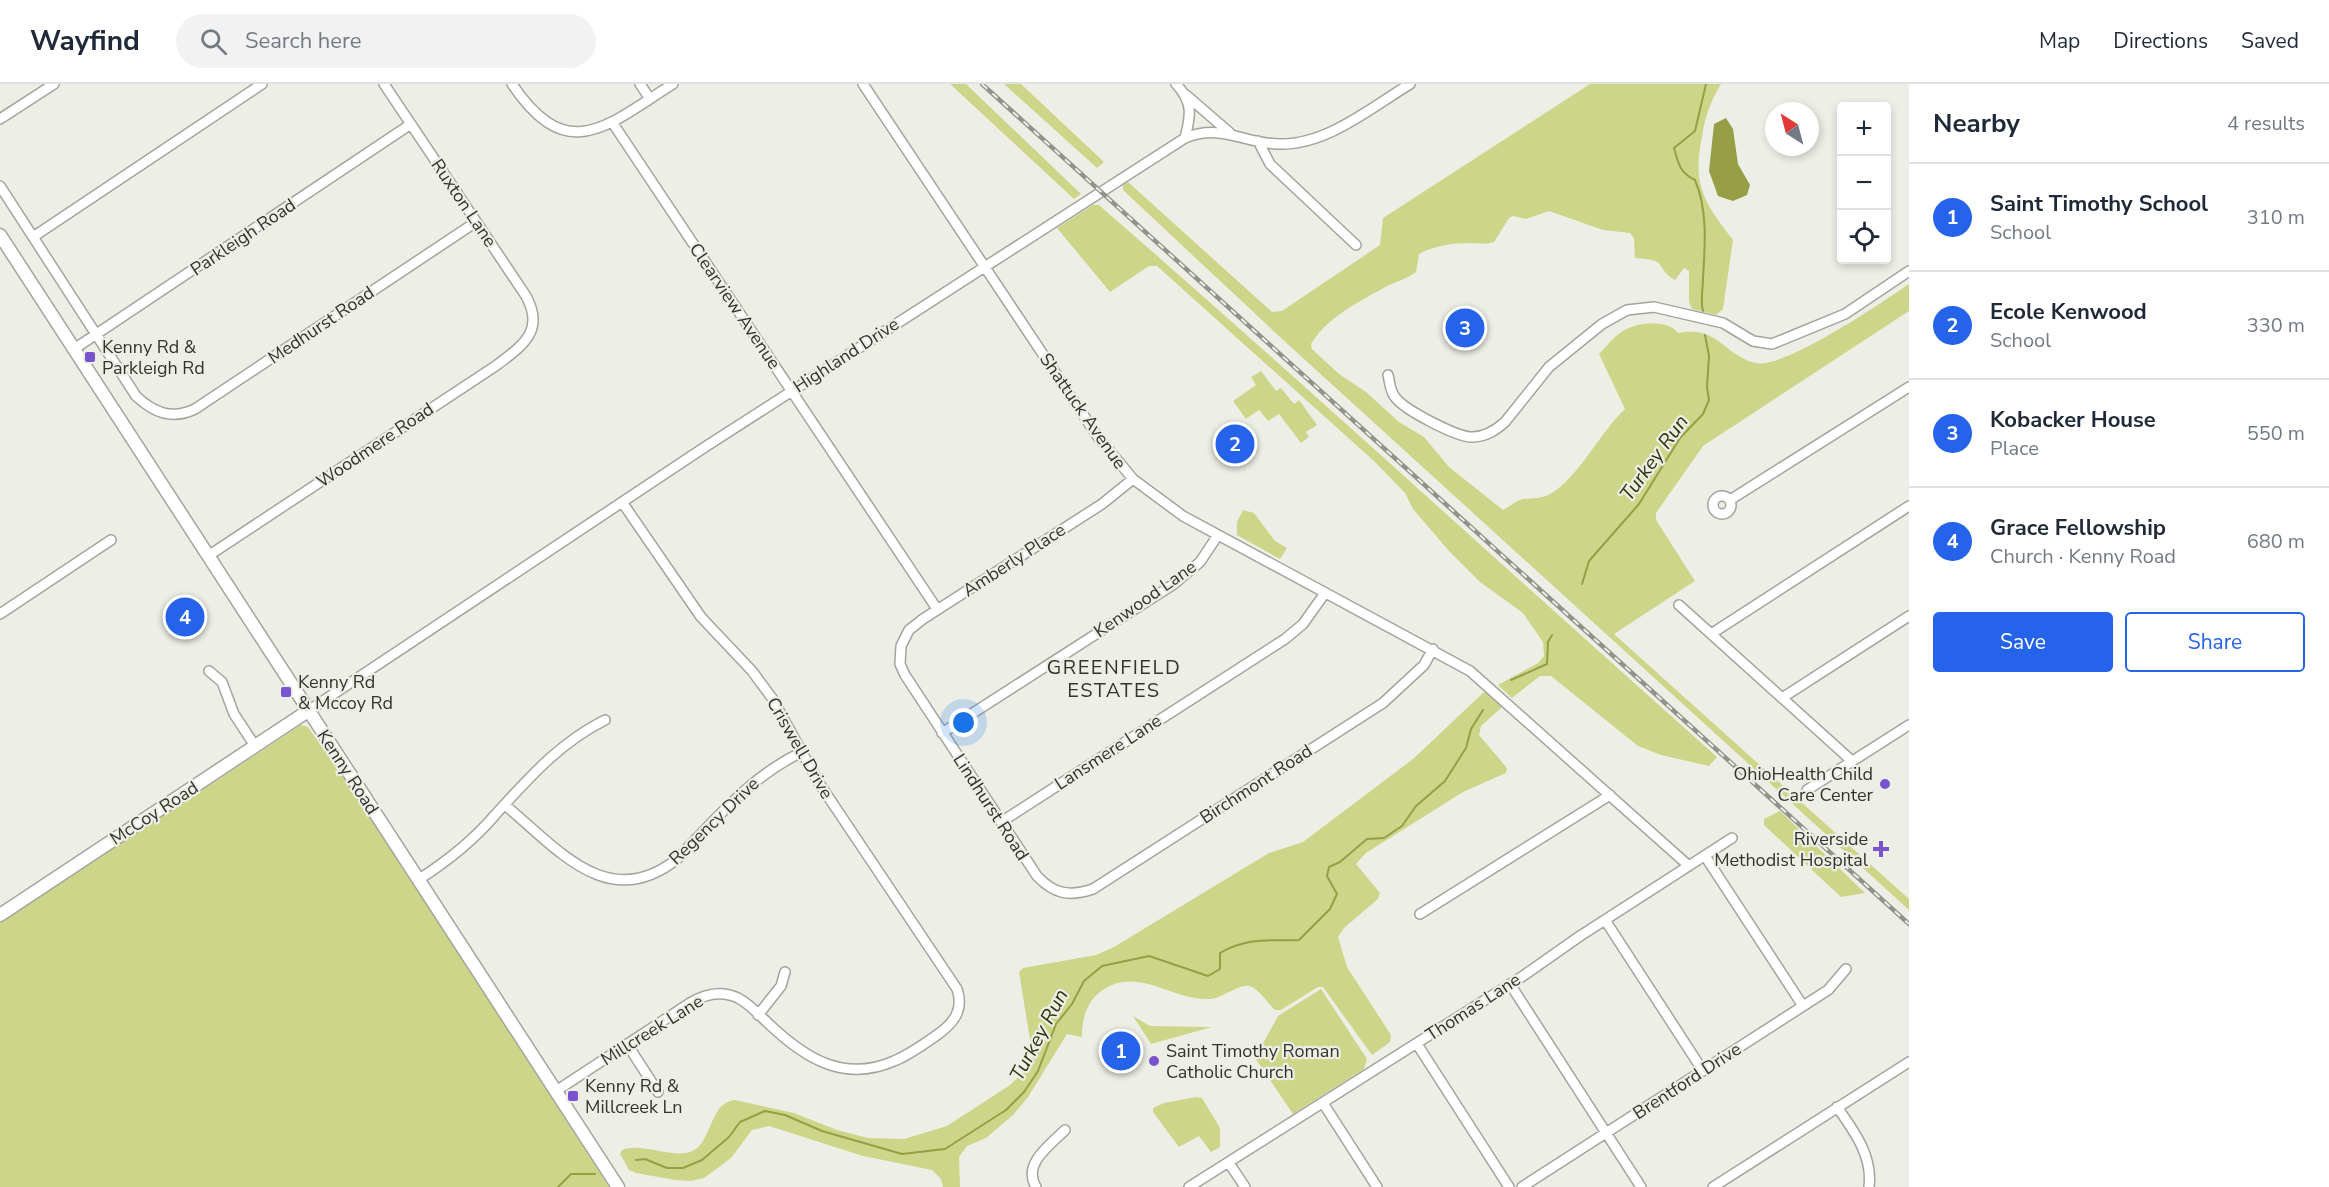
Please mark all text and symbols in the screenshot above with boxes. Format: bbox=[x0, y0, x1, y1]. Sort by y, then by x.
search box bbox=[176, 14, 596, 68]
text: Wayfind bbox=[30, 22, 140, 60]
icon: search bbox=[197, 25, 230, 58]
text: Search here bbox=[245, 26, 362, 56]
text: Map bbox=[2039, 27, 2080, 55]
text: Directions bbox=[2113, 27, 2208, 55]
text: Saved bbox=[2241, 27, 2299, 55]
north arrow bbox=[1765, 102, 1819, 156]
map controls bbox=[1837, 102, 1891, 264]
button: + bbox=[1837, 102, 1891, 156]
text: Nearby bbox=[1933, 106, 2020, 141]
text: 4 results bbox=[2227, 110, 2305, 137]
street label: Ruxton Lane bbox=[426, 154, 502, 252]
button: − bbox=[1837, 156, 1891, 210]
text: Saint Timothy School bbox=[1990, 189, 2208, 219]
street label: Parkleigh Road bbox=[186, 193, 300, 281]
text: 1 bbox=[1947, 204, 1959, 231]
text: 310 m bbox=[2247, 204, 2305, 231]
button: locate bbox=[1837, 210, 1891, 264]
text: School bbox=[1990, 219, 2051, 246]
street label: Clearview Avenue bbox=[684, 238, 786, 374]
street label: Medhurst Road bbox=[263, 281, 379, 369]
text: Ecole Kenwood bbox=[1990, 297, 2147, 327]
pin: 3 bbox=[1446, 306, 1484, 350]
street label: Highland Drive bbox=[788, 312, 904, 398]
text: 2 bbox=[1947, 312, 1959, 339]
text: 330 m bbox=[2247, 312, 2305, 339]
text: School bbox=[1990, 327, 2051, 354]
place label: Kenny Rd & Parkleigh Rd bbox=[102, 335, 205, 380]
street label: Shattuck Avenue bbox=[1034, 348, 1132, 474]
marker: Kenny Rd & Parkleigh Rd bbox=[83, 350, 97, 364]
street label: Woodmere Road bbox=[312, 397, 438, 493]
text: Kobacker House bbox=[1990, 405, 2156, 435]
water label: Turkey Run bbox=[1614, 409, 1694, 507]
text: 3 bbox=[1947, 420, 1959, 447]
text: 550 m bbox=[2247, 420, 2305, 447]
pin: 2 bbox=[1216, 422, 1254, 466]
text: Place bbox=[1990, 435, 2039, 462]
text: Grace Fellowship bbox=[1990, 513, 2166, 543]
street label: Amberly Place bbox=[958, 518, 1070, 602]
text: 4 bbox=[1947, 528, 1959, 555]
text: 680 m bbox=[2247, 528, 2305, 555]
text: Church · Kenny Road bbox=[1990, 543, 2176, 570]
street label: Kenwood Lane bbox=[1089, 555, 1201, 643]
pin: 4 bbox=[166, 594, 204, 640]
button: Save bbox=[1933, 612, 2113, 672]
button: Share bbox=[2125, 612, 2305, 672]
district label: GREENFIELD ESTATES bbox=[1047, 654, 1181, 704]
place label: Kenny Rd & Mccoy Rd bbox=[298, 670, 393, 715]
marker: Kenny Rd & Mccoy Rd bbox=[279, 685, 293, 699]
street label: Criswell Drive bbox=[761, 693, 839, 803]
your location bbox=[949, 708, 978, 737]
street label: Lansmere Lane bbox=[1050, 708, 1166, 796]
street label: Kenny Road bbox=[312, 725, 384, 819]
street label: Birchmont Road bbox=[1195, 739, 1317, 829]
street label: Lindhurst Road bbox=[948, 749, 1034, 865]
place label: OhioHealth Child Care Center bbox=[1733, 762, 1874, 807]
street label: Regency Drive bbox=[664, 772, 764, 870]
street label: McCoy Road bbox=[105, 775, 203, 851]
marker: OhioHealth Child Care Center bbox=[1878, 777, 1892, 791]
place label: Riverside Methodist Hospital bbox=[1714, 827, 1869, 872]
marker: Riverside Methodist Hospital bbox=[1872, 840, 1890, 858]
street label: Thomas Lane bbox=[1421, 967, 1525, 1047]
water label: Turkey Run bbox=[1003, 984, 1075, 1086]
street label: Millcreek Lane bbox=[596, 989, 708, 1071]
pin: 1 bbox=[1102, 1028, 1140, 1074]
street label: Brentford Drive bbox=[1628, 1037, 1746, 1125]
place label: Saint Timothy Roman Catholic Church bbox=[1166, 1039, 1340, 1084]
marker: Saint Timothy Roman Catholic Church bbox=[1147, 1054, 1161, 1068]
place label: Kenny Rd & Millcreek Ln bbox=[585, 1074, 683, 1119]
marker: Kenny Rd & Millcreek Ln bbox=[566, 1089, 580, 1103]

